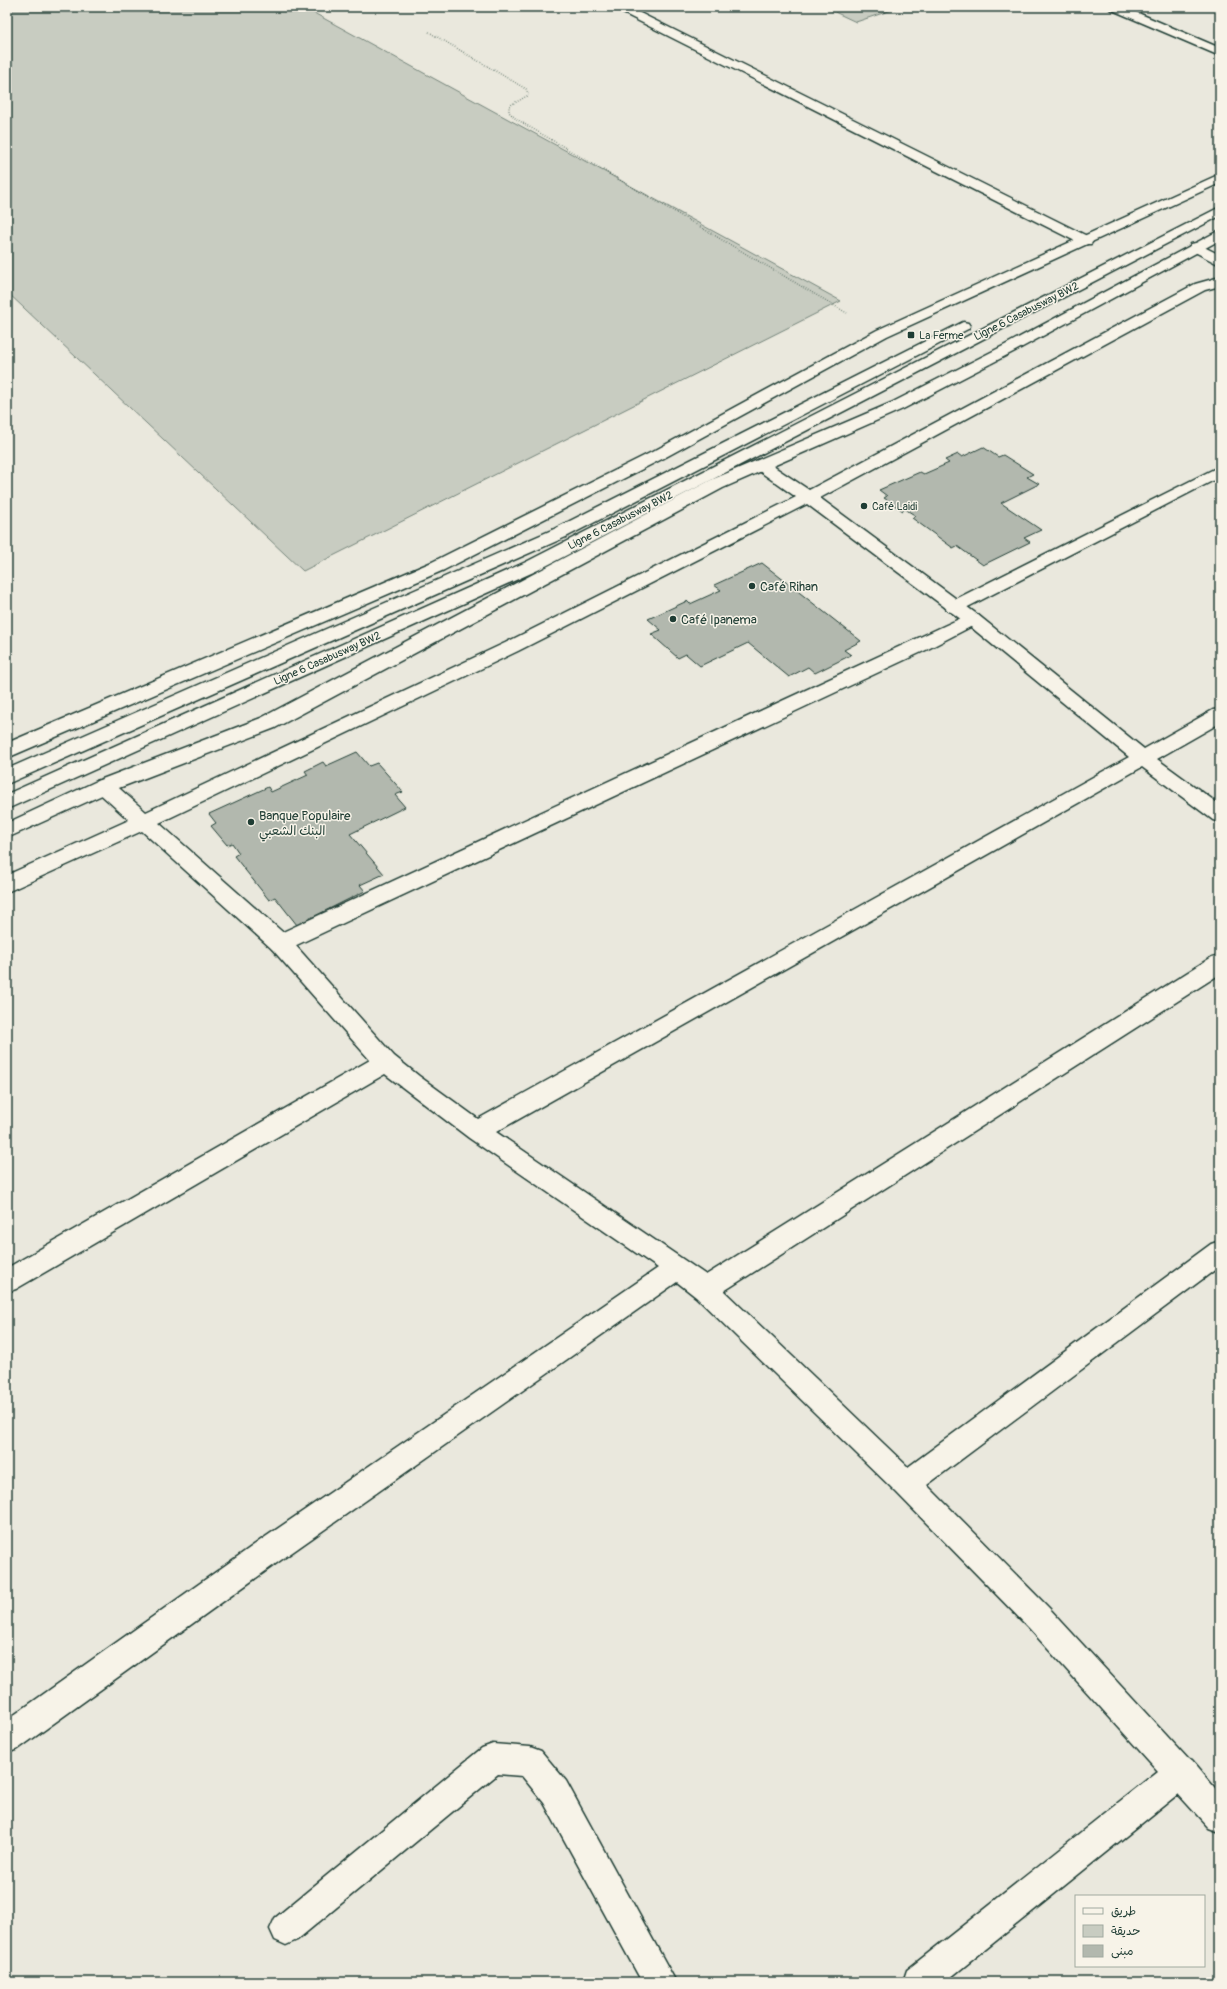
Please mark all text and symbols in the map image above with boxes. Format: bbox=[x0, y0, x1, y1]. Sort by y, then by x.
street label: Ligne 6 Casabusway BW2 bbox=[972, 279, 1081, 344]
place label: La Ferme bbox=[919, 329, 964, 342]
marker: La Ferme bbox=[906, 330, 916, 340]
street label: Ligne 6 Casabusway BW2 bbox=[566, 488, 675, 553]
place label: Café Laidi bbox=[872, 500, 917, 513]
marker: Café Laidi bbox=[859, 501, 869, 511]
place label: Café Rihan bbox=[760, 579, 818, 595]
marker: Café Rihan bbox=[747, 581, 757, 591]
place label: Café Ipanema bbox=[681, 612, 757, 628]
marker: Café Ipanema bbox=[668, 614, 678, 624]
street label: Ligne 6 Casabusway BW2 bbox=[272, 629, 383, 688]
place label: Banque Populaire البنك الشعبي bbox=[259, 808, 351, 842]
marker: Banque Populaire البنك الشعبي bbox=[246, 817, 256, 827]
legend bbox=[1075, 1895, 1205, 1967]
text: طريق bbox=[1111, 1904, 1136, 1919]
text: حديقة bbox=[1111, 1924, 1140, 1939]
text: مبنى bbox=[1111, 1944, 1134, 1959]

